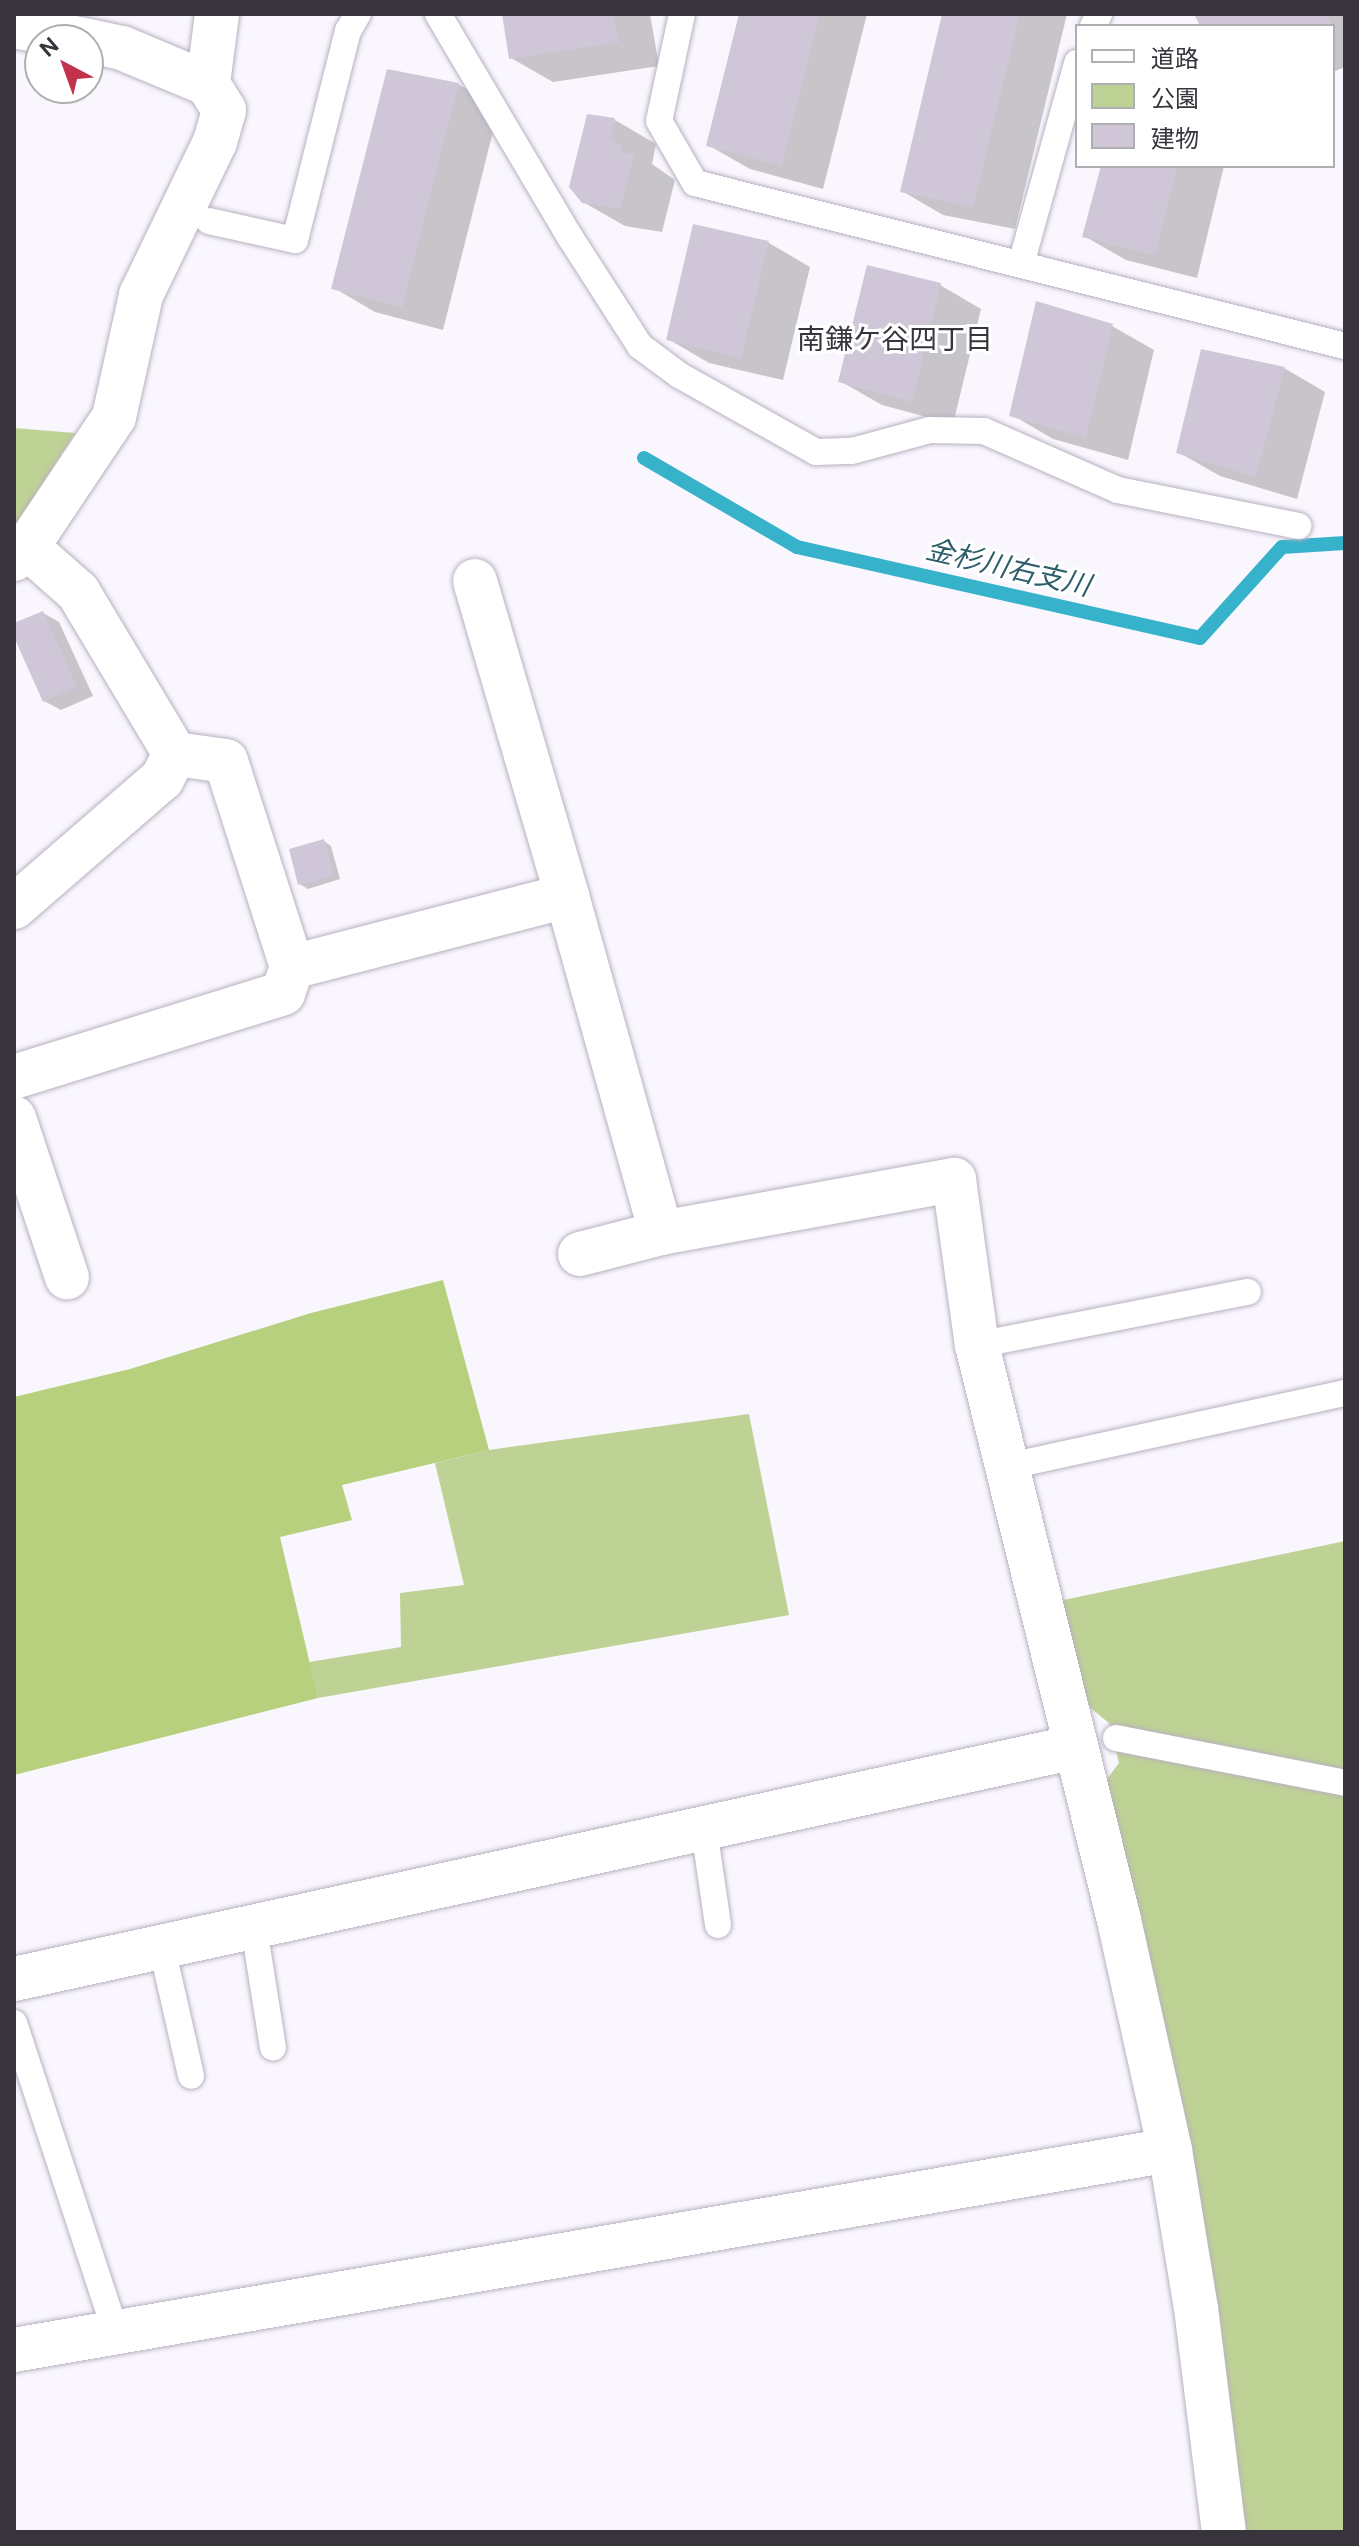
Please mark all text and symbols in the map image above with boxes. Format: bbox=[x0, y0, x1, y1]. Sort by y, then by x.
north arrow bbox=[24, 24, 104, 104]
legend bbox=[1075, 24, 1335, 168]
text: N bbox=[34, 31, 65, 63]
text: 道路 bbox=[1151, 43, 1199, 74]
text: 公園 bbox=[1151, 83, 1199, 114]
text: 建物 bbox=[1151, 123, 1199, 154]
district label: 南鎌ケ谷四丁目 bbox=[797, 323, 993, 357]
water label: 金杉川右支川 bbox=[922, 533, 1094, 603]

